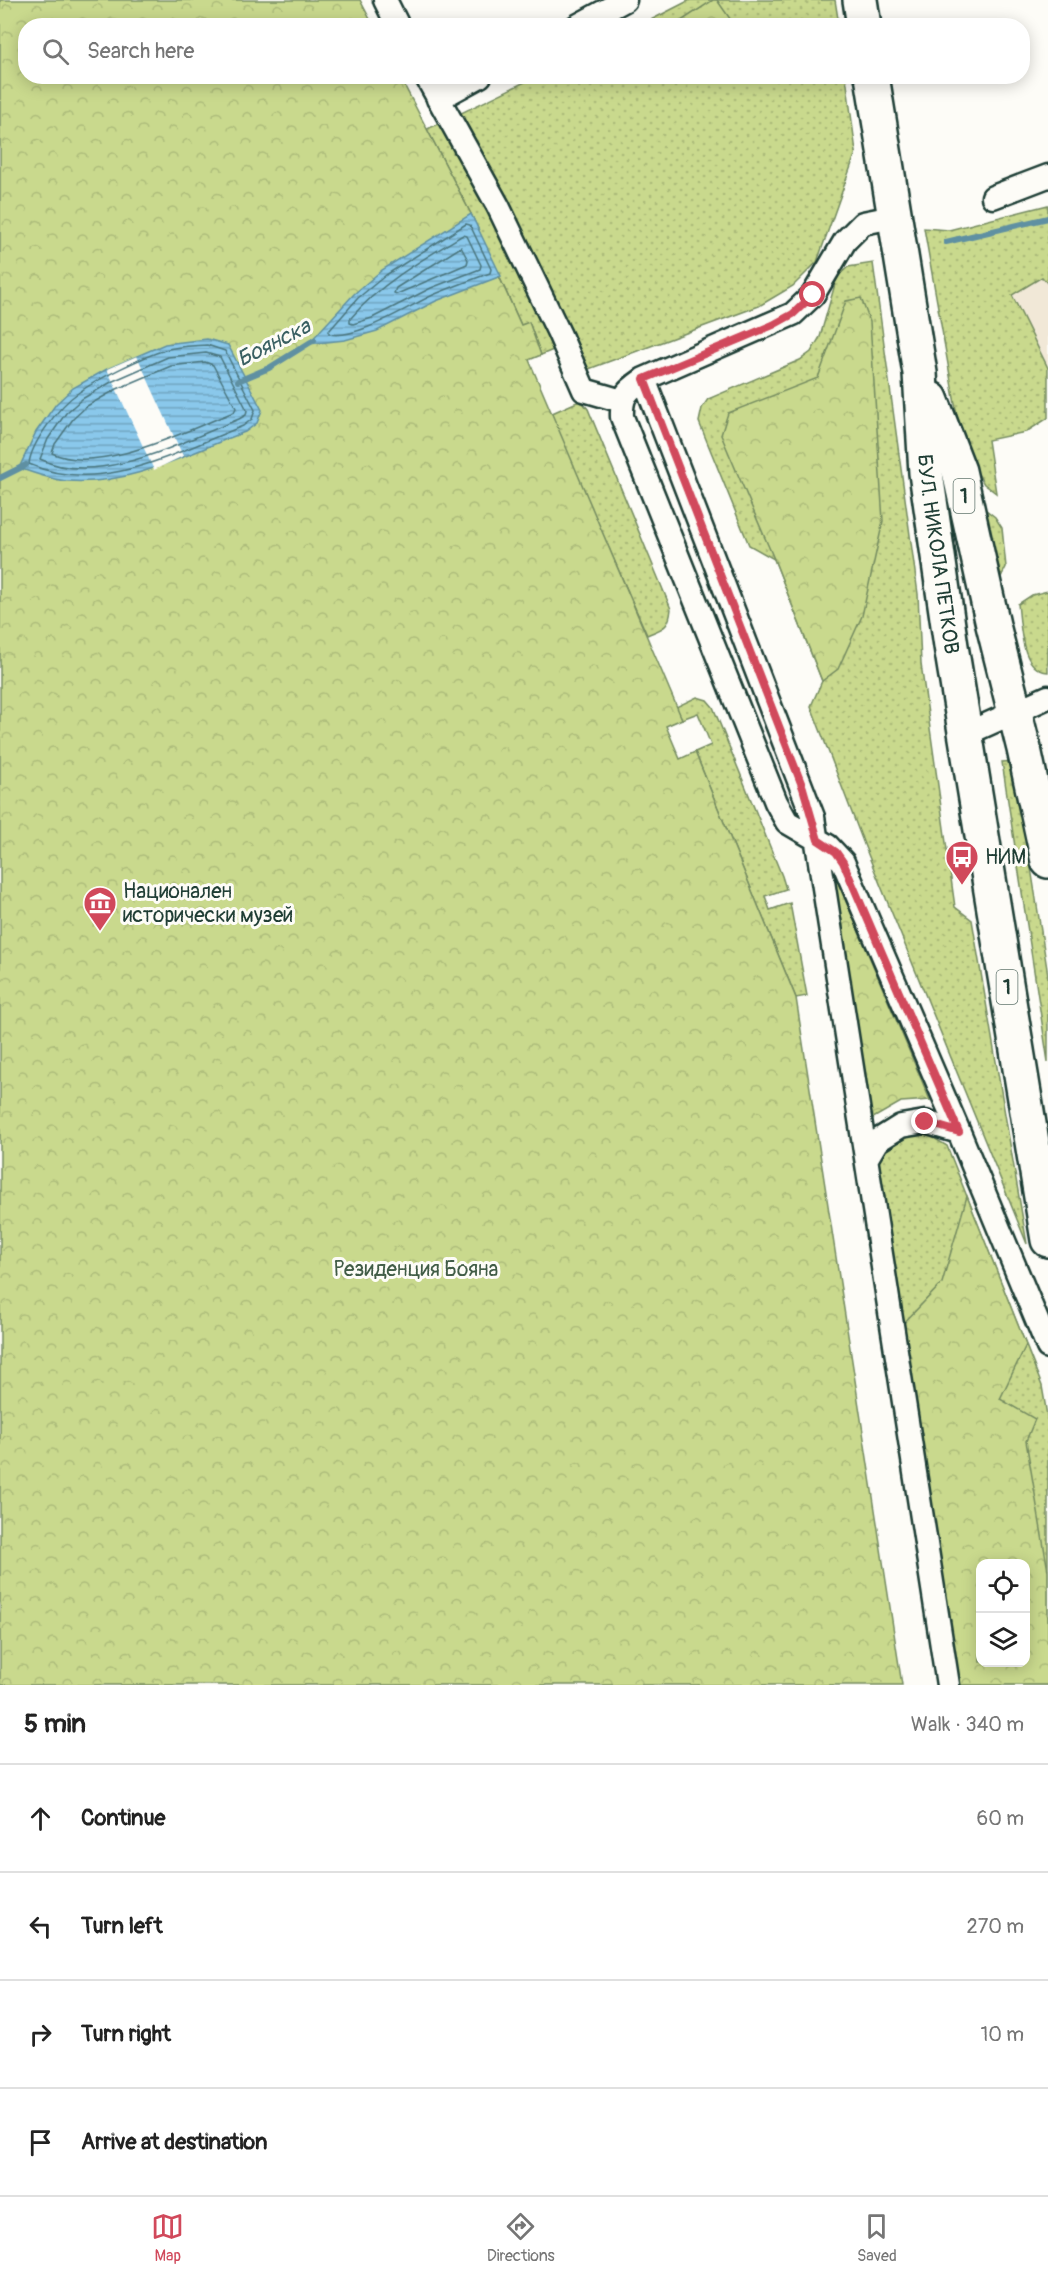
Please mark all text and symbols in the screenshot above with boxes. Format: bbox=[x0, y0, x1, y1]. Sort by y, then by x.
search box bbox=[18, 18, 1030, 84]
icon: search bbox=[39, 35, 72, 68]
text: Search here bbox=[87, 37, 194, 65]
route start bbox=[799, 281, 825, 307]
water label: Боянска bbox=[232, 312, 317, 373]
street label: БУЛ. НИКОЛА ПЕТКОВ bbox=[911, 453, 965, 656]
road number: 1 bbox=[954, 479, 974, 513]
bus stop icon: НИМ bbox=[944, 839, 980, 886]
place label: НИМ bbox=[985, 844, 1026, 871]
place label: Национален исторически музей bbox=[123, 878, 293, 929]
museum icon: Национален исторически музей bbox=[82, 885, 118, 932]
road number: 1 bbox=[996, 970, 1018, 1004]
route end bbox=[911, 1108, 937, 1134]
park label: Резиденция Бояна bbox=[334, 1256, 498, 1283]
map controls bbox=[976, 1559, 1030, 1667]
button: locate bbox=[976, 1559, 1030, 1613]
button: layers bbox=[976, 1613, 1030, 1667]
text: 5 min bbox=[24, 1708, 86, 1740]
text: Walk · 340 m bbox=[911, 1712, 1024, 1737]
icon: ahead bbox=[24, 1802, 57, 1835]
text: Continue bbox=[81, 1804, 165, 1832]
text: 60 m bbox=[977, 1806, 1024, 1831]
icon: left bbox=[24, 1910, 57, 1943]
text: Turn left bbox=[81, 1912, 163, 1940]
text: 270 m bbox=[966, 1914, 1024, 1939]
icon: right bbox=[24, 2018, 57, 2051]
text: Turn right bbox=[81, 2020, 171, 2048]
text: 10 m bbox=[980, 2022, 1024, 2047]
icon: arrive bbox=[24, 2126, 57, 2159]
text: Arrive at destination bbox=[81, 2128, 267, 2156]
tab: Map bbox=[151, 2210, 184, 2266]
tab: Directions bbox=[487, 2210, 555, 2266]
tab: Saved bbox=[857, 2210, 897, 2266]

